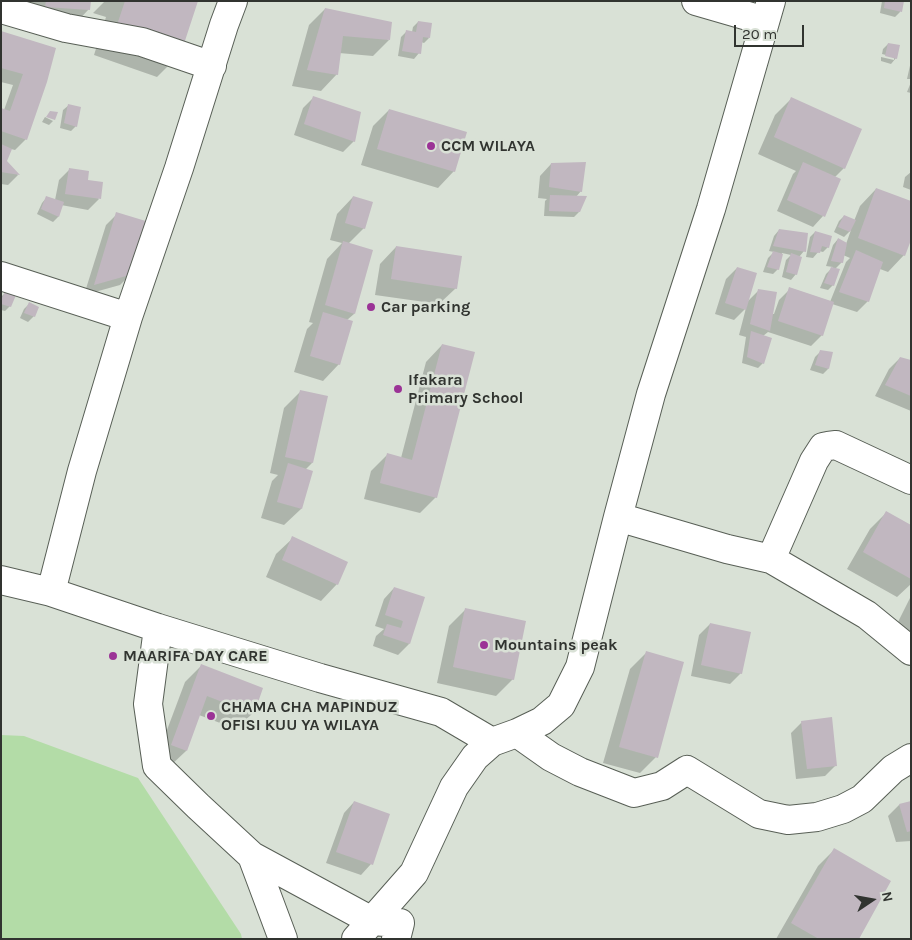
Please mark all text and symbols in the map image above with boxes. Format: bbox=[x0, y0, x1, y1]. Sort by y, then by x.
scale bar bbox=[737, 15, 807, 47]
text: 20 m bbox=[742, 25, 777, 43]
place label: CCM WILAYA bbox=[441, 136, 535, 156]
marker: CCM WILAYA bbox=[425, 140, 437, 152]
place label: Car parking bbox=[381, 297, 470, 317]
marker: Car parking bbox=[365, 301, 377, 313]
place label: Ifakara Primary School bbox=[408, 370, 523, 408]
marker: Ifakara Primary School bbox=[392, 383, 404, 395]
place label: Mountains peak bbox=[494, 635, 617, 655]
marker: Mountains peak bbox=[478, 639, 490, 651]
place label: MAARIFA DAY CARE bbox=[123, 646, 268, 666]
marker: MAARIFA DAY CARE bbox=[107, 650, 119, 662]
place label: CHAMA CHA MAPINDUZ OFISI KUU YA WILAYA bbox=[221, 697, 398, 735]
marker: CHAMA CHA MAPINDUZ OFISI KUU YA WILAYA bbox=[205, 710, 217, 722]
north arrow bbox=[847, 875, 897, 925]
text: N bbox=[878, 890, 897, 903]

